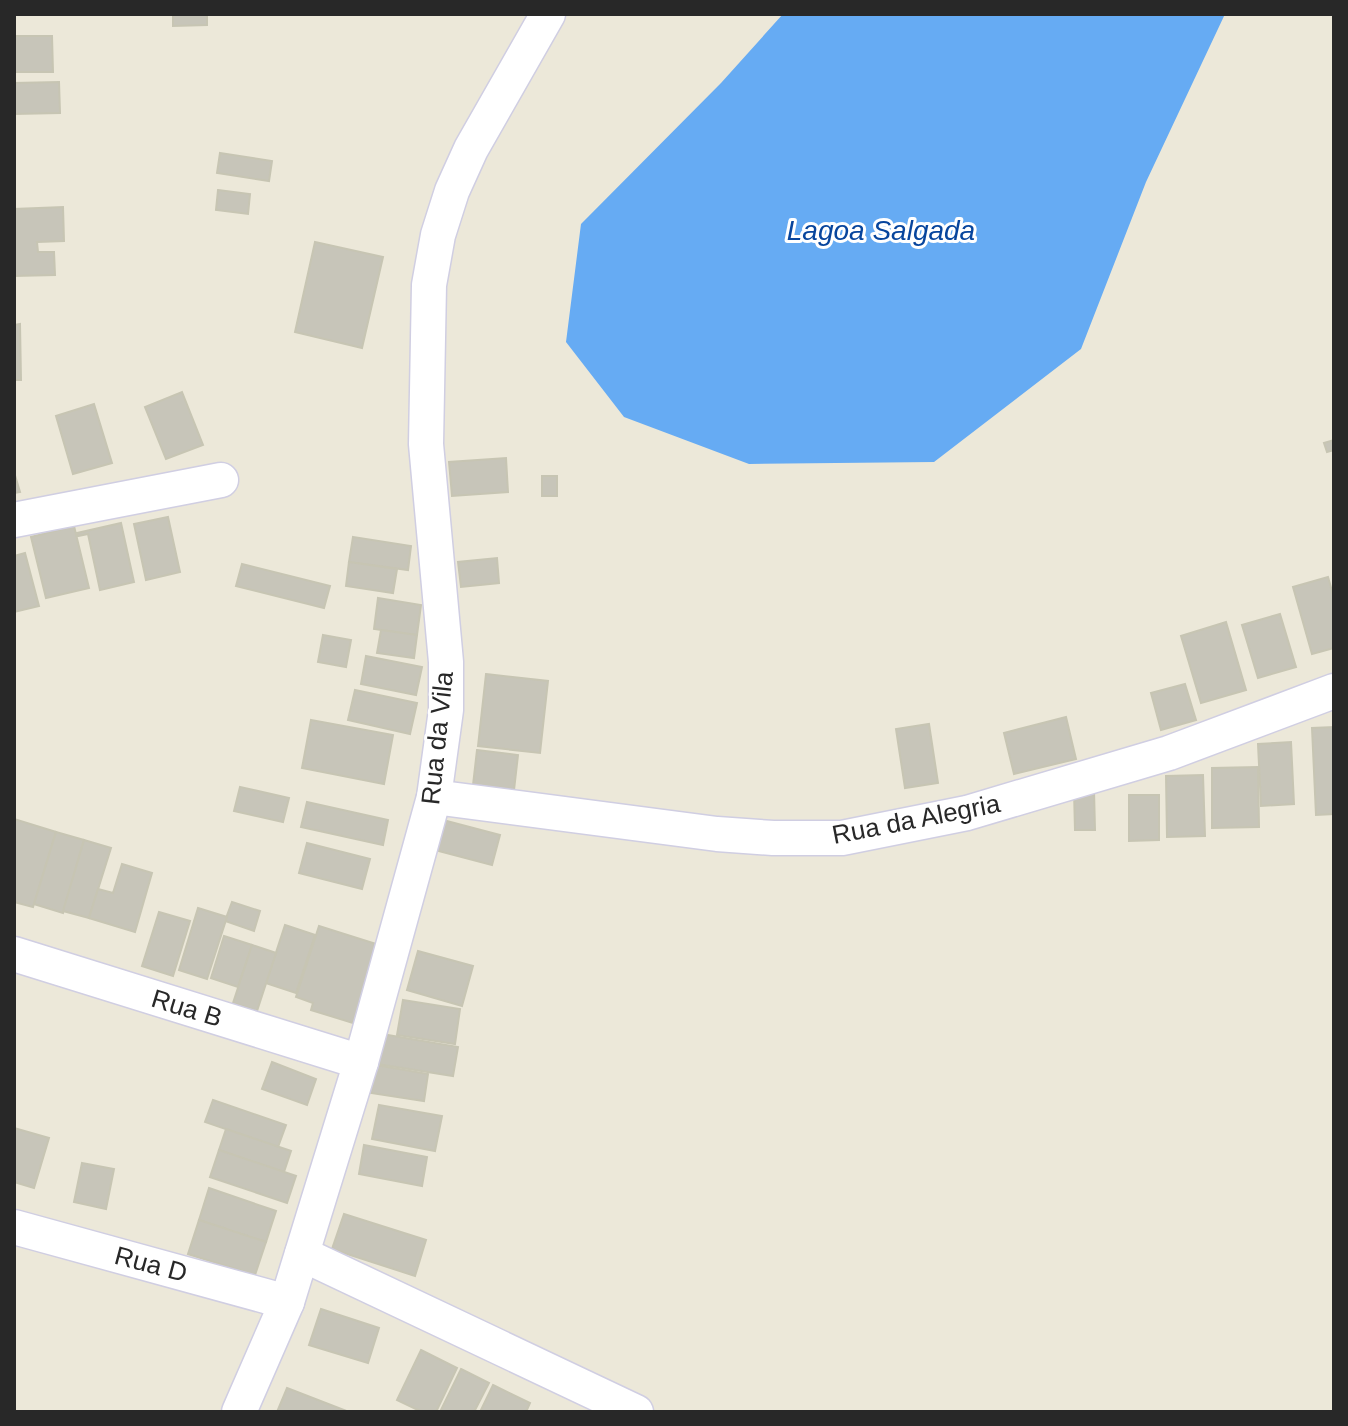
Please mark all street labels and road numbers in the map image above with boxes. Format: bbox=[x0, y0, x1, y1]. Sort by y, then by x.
street label: Rua da Vila bbox=[415, 669, 459, 806]
street label: Rua da Alegria bbox=[829, 788, 1003, 850]
street label: Rua B bbox=[148, 983, 226, 1033]
street label: Rua D bbox=[112, 1240, 190, 1288]

